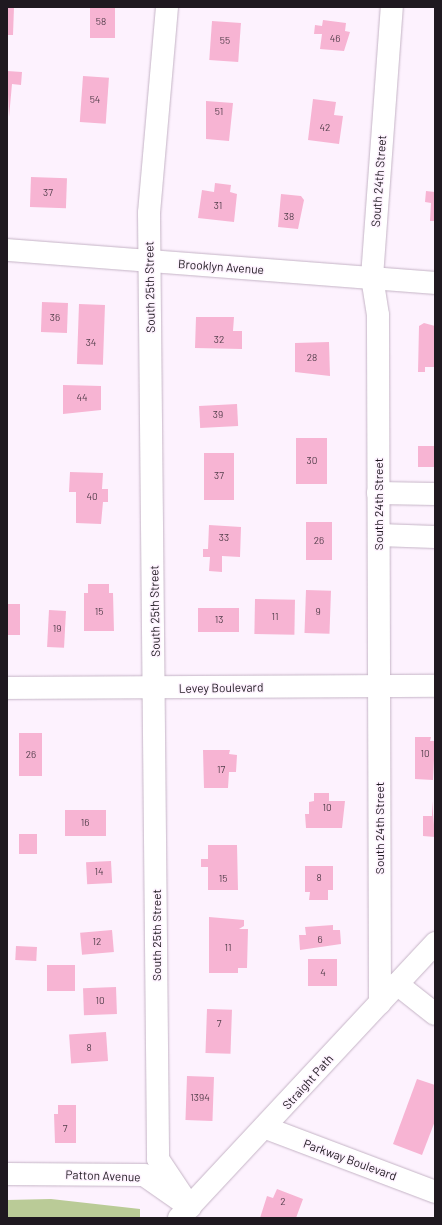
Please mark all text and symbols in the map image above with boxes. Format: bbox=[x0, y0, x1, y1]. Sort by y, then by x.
house number: 58 bbox=[96, 16, 106, 28]
house number: 46 bbox=[330, 33, 340, 45]
house number: 55 bbox=[220, 35, 230, 47]
house number: 54 bbox=[90, 94, 100, 106]
house number: 51 bbox=[215, 106, 223, 118]
house number: 42 bbox=[320, 122, 330, 134]
street label: South 24th Street bbox=[369, 134, 389, 228]
house number: 37 bbox=[43, 187, 53, 199]
house number: 31 bbox=[214, 200, 222, 212]
house number: 38 bbox=[284, 211, 294, 223]
street label: South 25th Street bbox=[142, 241, 158, 333]
street label: Brooklyn Avenue bbox=[177, 257, 265, 277]
house number: 36 bbox=[50, 312, 60, 324]
house number: 32 bbox=[214, 334, 224, 346]
house number: 34 bbox=[86, 337, 96, 349]
house number: 28 bbox=[307, 352, 317, 364]
house number: 44 bbox=[76, 392, 88, 404]
house number: 39 bbox=[213, 409, 223, 421]
house number: 30 bbox=[307, 455, 317, 467]
street label: South 24th Street bbox=[372, 458, 386, 550]
house number: 37 bbox=[214, 470, 224, 482]
house number: 40 bbox=[86, 491, 98, 503]
house number: 33 bbox=[219, 532, 229, 544]
house number: 26 bbox=[314, 535, 324, 547]
street label: South 25th Street bbox=[147, 565, 163, 657]
house number: 15 bbox=[95, 606, 103, 618]
house number: 9 bbox=[315, 606, 321, 618]
house number: 11 bbox=[271, 611, 279, 623]
house number: 13 bbox=[215, 614, 223, 626]
house number: 19 bbox=[53, 623, 61, 635]
street label: Levey Boulevard bbox=[178, 680, 264, 696]
house number: 10 bbox=[420, 748, 430, 760]
house number: 26 bbox=[26, 749, 36, 761]
house number: 17 bbox=[217, 764, 225, 776]
street label: South 24th Street bbox=[373, 782, 387, 874]
house number: 10 bbox=[322, 802, 332, 814]
house number: 16 bbox=[81, 817, 89, 829]
house number: 14 bbox=[94, 866, 104, 878]
house number: 8 bbox=[316, 872, 322, 884]
house number: 15 bbox=[219, 873, 227, 885]
street label: South 25th Street bbox=[150, 889, 164, 981]
house number: 6 bbox=[317, 934, 323, 946]
house number: 12 bbox=[93, 936, 101, 948]
house number: 11 bbox=[224, 942, 232, 954]
house number: 4 bbox=[320, 967, 326, 979]
house number: 10 bbox=[95, 995, 105, 1007]
house number: 7 bbox=[217, 1018, 221, 1030]
house number: 8 bbox=[86, 1042, 92, 1054]
street label: Straight Path bbox=[280, 1052, 336, 1112]
house number: 1394 bbox=[190, 1092, 210, 1104]
house number: 7 bbox=[63, 1123, 67, 1135]
street label: Parkway Boulevard bbox=[301, 1136, 399, 1184]
street label: Patton Avenue bbox=[65, 1167, 141, 1185]
house number: 2 bbox=[280, 1196, 286, 1208]

